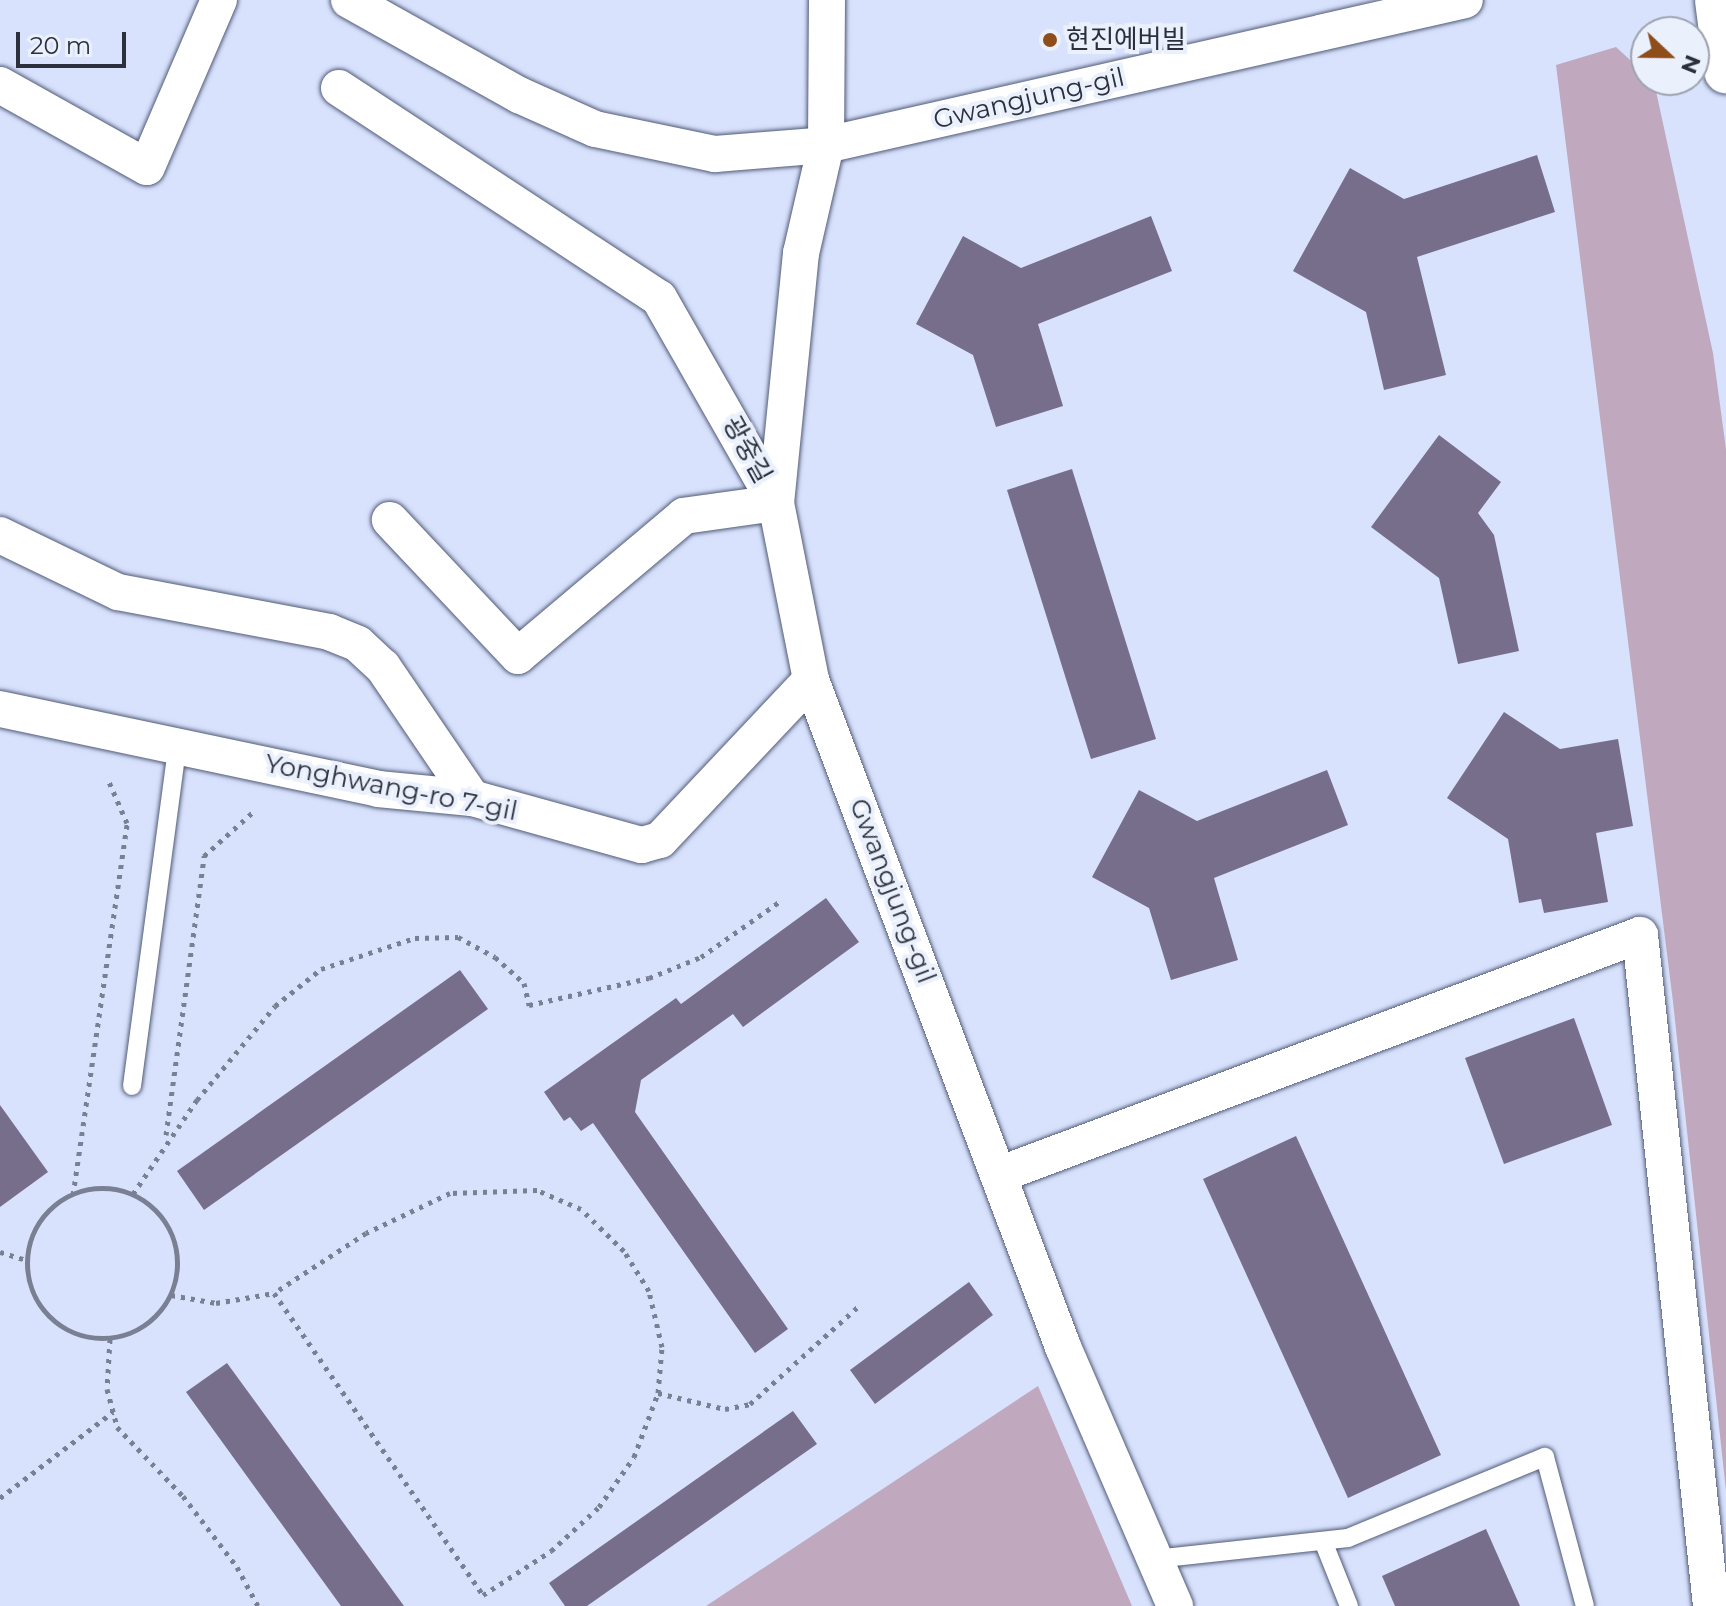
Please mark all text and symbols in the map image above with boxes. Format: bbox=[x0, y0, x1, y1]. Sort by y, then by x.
scale bar bbox=[20, 16, 130, 66]
north arrow bbox=[1630, 16, 1710, 96]
place label: 현진에버빌 bbox=[1066, 24, 1186, 56]
text: 20 m bbox=[30, 31, 91, 60]
marker: 현진에버빌 bbox=[1041, 31, 1059, 49]
text: N bbox=[1675, 51, 1707, 78]
street label: Gwangjung-gil bbox=[930, 62, 1128, 136]
street label: 광중길 bbox=[716, 411, 778, 489]
street label: Yonghwang-ro 7-gil bbox=[262, 748, 520, 828]
street label: Gwangjung-gil bbox=[842, 794, 942, 988]

